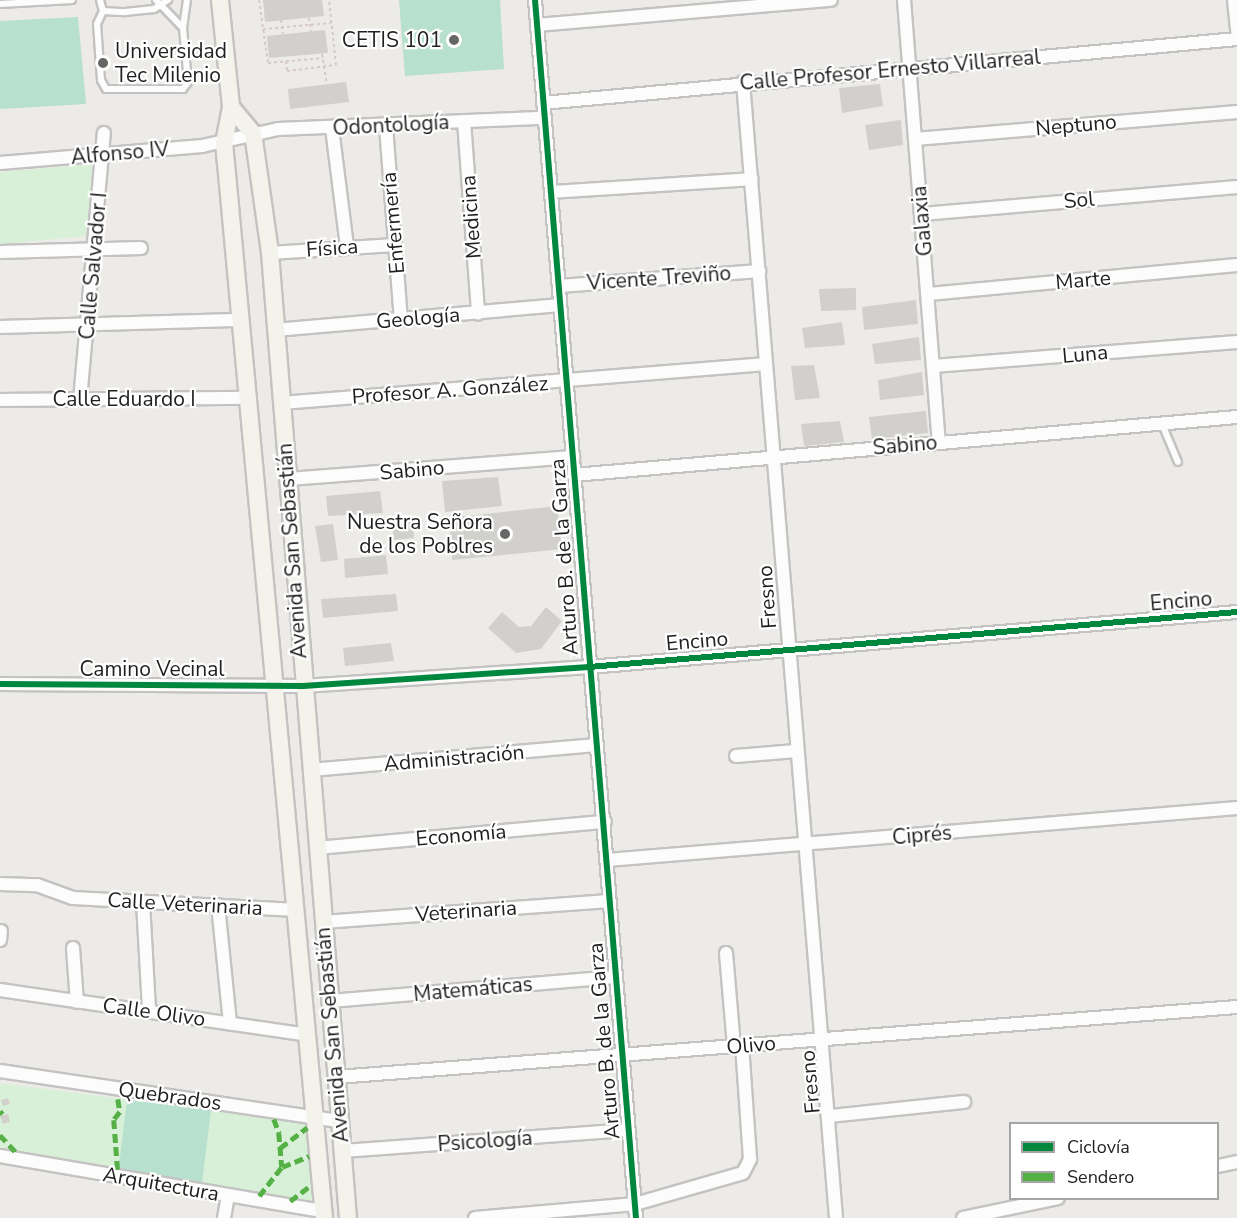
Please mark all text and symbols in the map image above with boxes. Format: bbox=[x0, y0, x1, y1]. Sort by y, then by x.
place label: CETIS 101 bbox=[342, 27, 442, 53]
marker: CETIS 101 bbox=[447, 33, 461, 47]
place label: Universidad Tec Milenio bbox=[115, 38, 227, 88]
street label: Calle Profesor Ernesto Villarreal bbox=[739, 44, 1041, 96]
marker: Universidad Tec Milenio bbox=[96, 56, 110, 70]
street label: Odontología bbox=[332, 109, 450, 141]
street label: Neptuno bbox=[1034, 109, 1118, 141]
street label: Alfonso IV bbox=[70, 136, 170, 170]
street label: Enfermería bbox=[376, 171, 410, 275]
street label: Medicina bbox=[456, 174, 486, 260]
street label: Galaxia bbox=[906, 185, 938, 257]
street label: Sol bbox=[1063, 186, 1095, 214]
street label: Calle Salvador I bbox=[74, 191, 112, 341]
street label: Física bbox=[305, 234, 359, 262]
street label: Vicente Treviño bbox=[586, 260, 732, 296]
street label: Marte bbox=[1054, 265, 1112, 295]
street label: Geología bbox=[375, 302, 461, 334]
street label: Luna bbox=[1061, 339, 1109, 369]
street label: Profesor A. González bbox=[351, 371, 549, 409]
street label: Calle Eduardo I bbox=[52, 386, 196, 412]
street label: Sabino bbox=[872, 430, 938, 460]
street label: Avenida San Sebastián bbox=[272, 442, 312, 660]
street label: Sabino bbox=[379, 455, 445, 485]
street label: Arturo B. de la Garza bbox=[545, 458, 583, 656]
place label: Nuestra Señora de los Poblres bbox=[347, 509, 493, 559]
marker: Nuestra Señora de los Poblres bbox=[498, 527, 512, 541]
street label: Fresno bbox=[752, 564, 782, 630]
street label: Encino bbox=[1149, 586, 1213, 616]
street label: Encino bbox=[665, 626, 729, 656]
street label: Camino Vecinal bbox=[79, 656, 225, 682]
street label: Administración bbox=[383, 739, 525, 777]
street label: Economía bbox=[415, 818, 507, 852]
street label: Ciprés bbox=[891, 820, 953, 850]
street label: Calle Veterinaria bbox=[107, 887, 263, 921]
street label: Veterinaria bbox=[414, 895, 518, 927]
street label: Avenida San Sebastián bbox=[310, 926, 354, 1144]
street label: Arturo B. de la Garza bbox=[583, 942, 625, 1140]
street label: Matemáticas bbox=[412, 971, 534, 1007]
street label: Calle Olivo bbox=[101, 992, 207, 1032]
street label: Olivo bbox=[725, 1030, 777, 1060]
street label: Fresno bbox=[795, 1049, 825, 1115]
street label: Quebrados bbox=[117, 1076, 223, 1116]
legend bbox=[1009, 1122, 1219, 1200]
street label: Psicología bbox=[437, 1125, 533, 1157]
text: Ciclovía bbox=[1067, 1135, 1130, 1159]
street label: Arquitectura bbox=[101, 1161, 221, 1207]
text: Sendero bbox=[1067, 1165, 1134, 1189]

